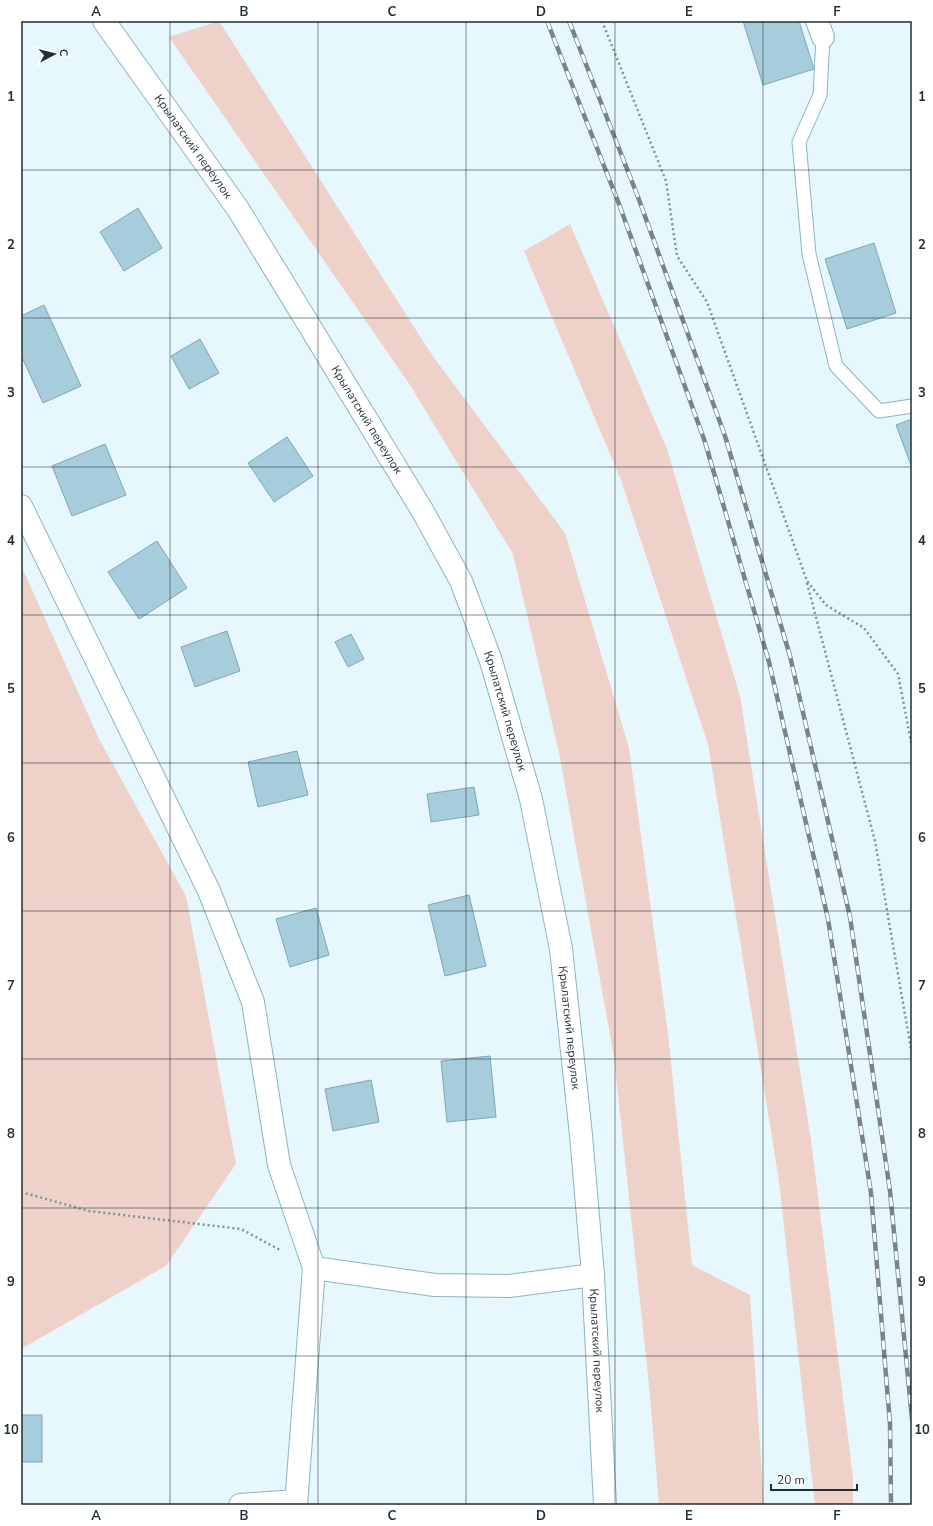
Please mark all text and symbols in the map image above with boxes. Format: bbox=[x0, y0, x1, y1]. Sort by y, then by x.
text: A bbox=[91, 3, 101, 21]
text: B bbox=[240, 3, 249, 21]
text: C bbox=[388, 3, 397, 21]
text: D bbox=[536, 3, 546, 21]
text: E bbox=[685, 3, 693, 21]
text: F bbox=[833, 3, 841, 21]
north arrow bbox=[34, 34, 74, 74]
text: С bbox=[56, 48, 71, 58]
text: 1 bbox=[7, 88, 15, 106]
text: 1 bbox=[918, 88, 926, 106]
street label: Крылатский переулок bbox=[151, 91, 236, 202]
text: 2 bbox=[7, 236, 15, 254]
text: 2 bbox=[918, 236, 926, 254]
street label: Крылатский переулок bbox=[328, 363, 407, 478]
text: 3 bbox=[7, 384, 15, 402]
text: 3 bbox=[918, 384, 926, 402]
text: 4 bbox=[7, 532, 15, 550]
text: 4 bbox=[918, 532, 926, 550]
street label: Крылатский переулок bbox=[480, 649, 531, 773]
text: 5 bbox=[7, 680, 15, 698]
text: 5 bbox=[918, 680, 926, 698]
text: 6 bbox=[7, 829, 15, 847]
text: 6 bbox=[918, 829, 926, 847]
street label: Крылатский переулок bbox=[555, 965, 584, 1091]
text: 7 bbox=[7, 977, 15, 995]
text: 7 bbox=[918, 977, 926, 995]
text: 8 bbox=[7, 1125, 15, 1143]
text: 8 bbox=[918, 1125, 926, 1143]
text: 9 bbox=[7, 1273, 15, 1291]
text: 9 bbox=[918, 1273, 926, 1291]
street label: Крылатский переулок bbox=[586, 1288, 608, 1414]
text: 10 bbox=[3, 1421, 19, 1439]
text: 10 bbox=[914, 1421, 930, 1439]
scale bar bbox=[771, 1466, 857, 1492]
text: 20 m bbox=[777, 1472, 805, 1488]
text: A bbox=[91, 1507, 101, 1525]
text: B bbox=[240, 1507, 249, 1525]
text: C bbox=[388, 1507, 397, 1525]
text: D bbox=[536, 1507, 546, 1525]
text: E bbox=[685, 1507, 693, 1525]
text: F bbox=[833, 1507, 841, 1525]

